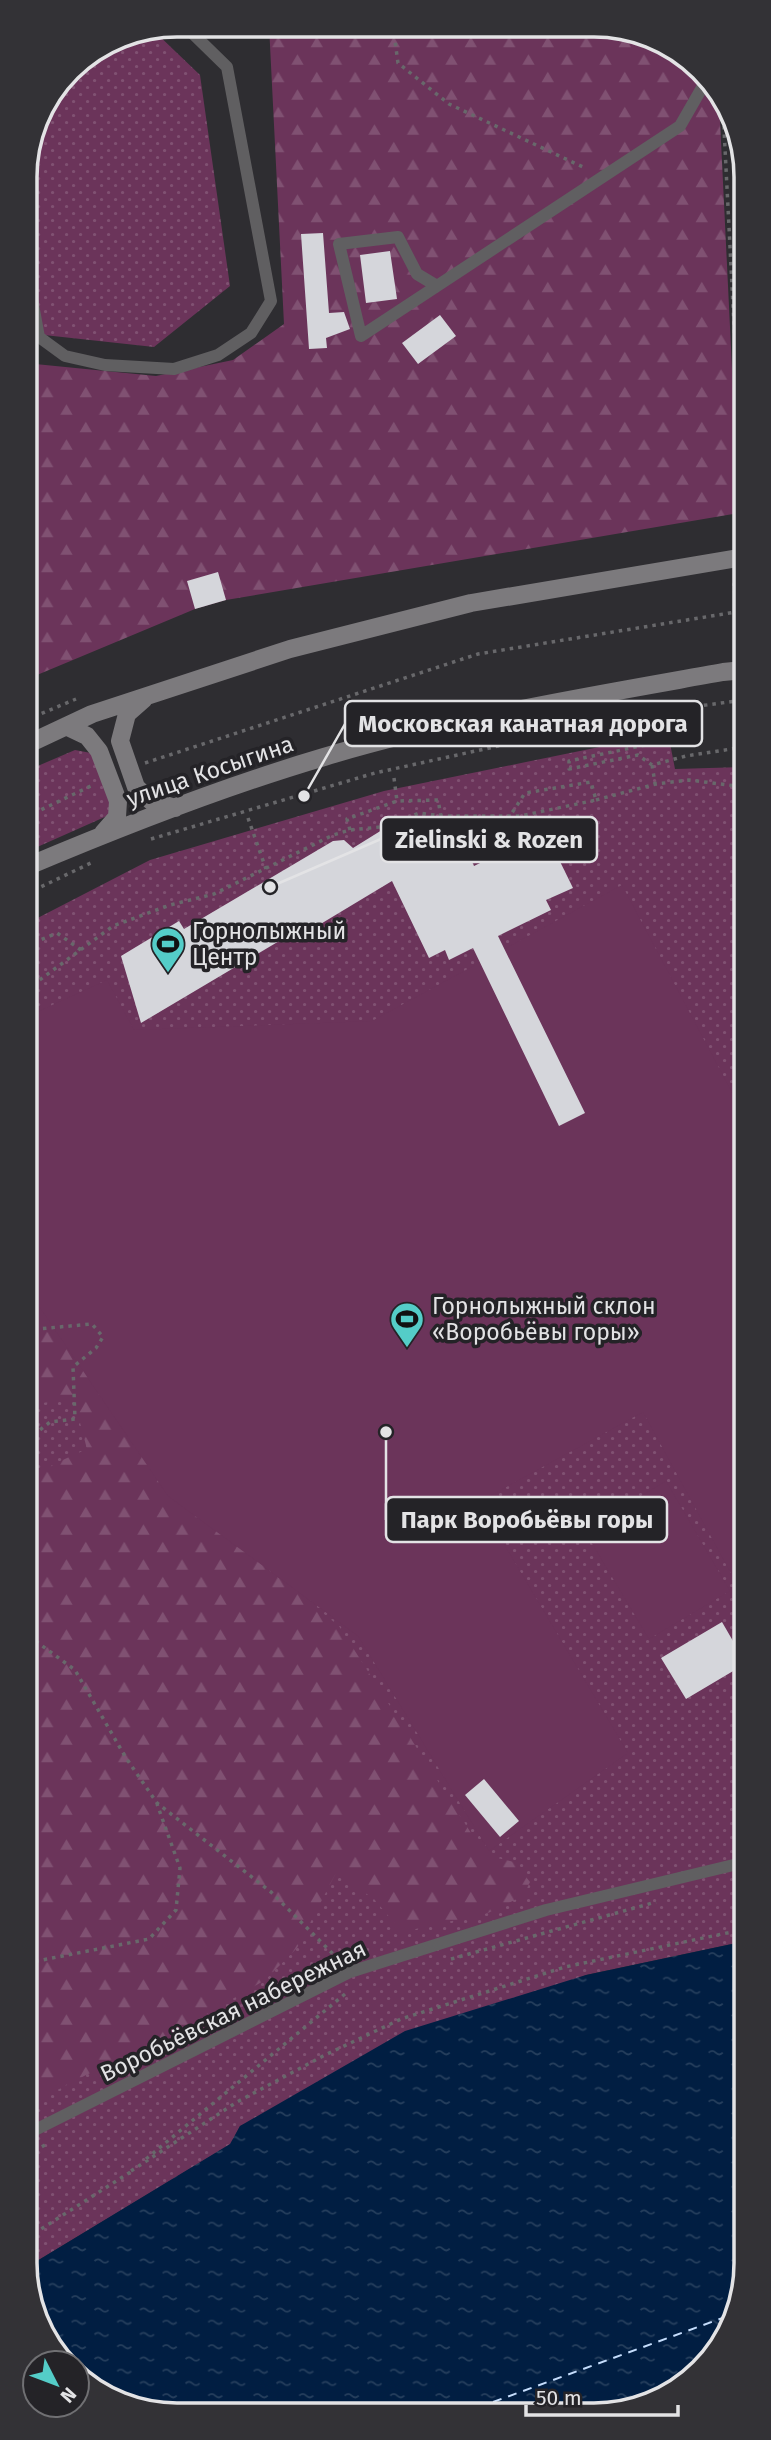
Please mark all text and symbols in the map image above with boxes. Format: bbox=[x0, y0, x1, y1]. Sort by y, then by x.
callout: Московская канатная дорога bbox=[345, 701, 702, 746]
text: Московская канатная дорога bbox=[358, 710, 688, 738]
street label: улица Косыгина bbox=[123, 729, 297, 813]
callout: Zielinski & Rozen bbox=[381, 817, 597, 862]
text: Zielinski & Rozen bbox=[395, 826, 583, 854]
place label: Горнолыжный Центр bbox=[192, 917, 346, 971]
sports icon: Горнолыжный Центр bbox=[149, 925, 187, 974]
place label: Горнолыжный склон «Воробьёвы горы» bbox=[432, 1292, 656, 1346]
sports icon: Горнолыжный склон «Воробьёвы горы» bbox=[388, 1300, 426, 1349]
callout: Парк Воробьёвы горы bbox=[386, 1497, 667, 1542]
text: Парк Воробьёвы горы bbox=[401, 1506, 653, 1534]
street label: Воробьёвская набережная bbox=[95, 1934, 371, 2088]
north arrow bbox=[21, 2349, 91, 2419]
scale bar bbox=[526, 2374, 678, 2418]
text: N bbox=[55, 2383, 81, 2407]
text: 50 m bbox=[536, 2385, 582, 2411]

